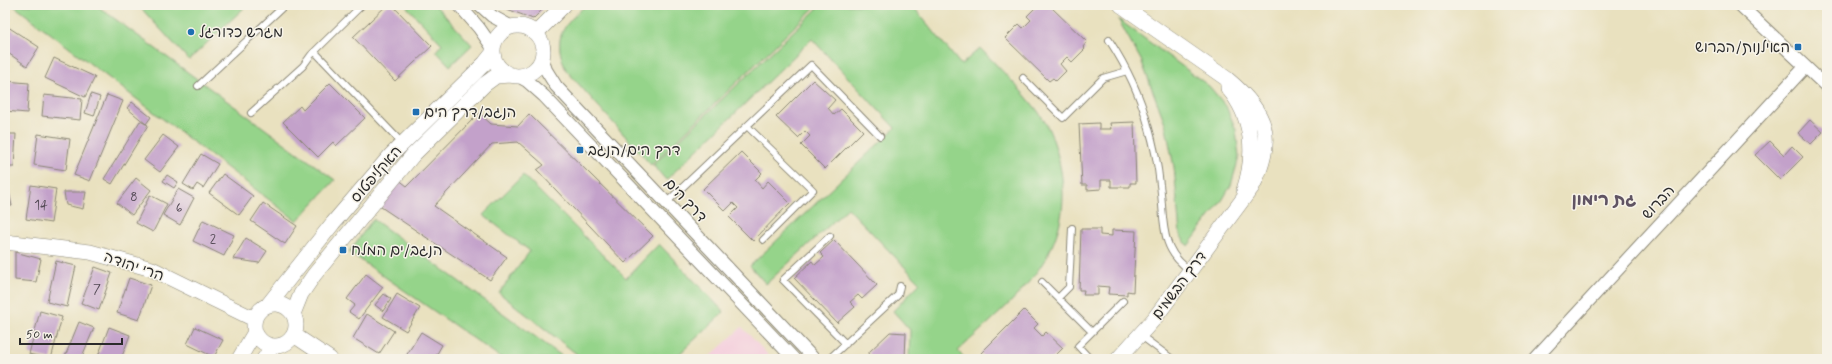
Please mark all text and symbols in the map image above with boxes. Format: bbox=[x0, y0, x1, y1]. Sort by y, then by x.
place label: מגרש כדורגל bbox=[199, 23, 283, 43]
marker: מגרש כדורגל bbox=[186, 27, 196, 37]
place label: האילנות/הברוש bbox=[1695, 38, 1790, 58]
marker: האילנות/הברוש bbox=[1793, 42, 1803, 52]
place label: הנגב/דרך הים bbox=[424, 103, 516, 123]
marker: הנגב/דרך הים bbox=[411, 107, 421, 117]
place label: דרך הים/הנגב bbox=[588, 141, 680, 161]
street label: האקליפטוס bbox=[347, 142, 407, 207]
marker: דרך הים/הנגב bbox=[575, 145, 585, 155]
street label: דרך הים bbox=[660, 174, 711, 227]
street label: הברוש bbox=[1638, 181, 1680, 224]
house number: 8 bbox=[130, 189, 138, 206]
district label: גת רימון bbox=[1572, 189, 1636, 211]
house number: 14 bbox=[34, 197, 48, 214]
house number: 6 bbox=[176, 200, 183, 217]
house number: 2 bbox=[210, 231, 217, 248]
place label: הנגב/ים המלח bbox=[351, 241, 443, 261]
marker: הנגב/ים המלח bbox=[338, 245, 348, 255]
street label: הרי יהודה bbox=[101, 247, 166, 287]
street label: דרך הבשמים bbox=[1148, 248, 1212, 324]
house number: 7 bbox=[93, 281, 101, 298]
scale bar bbox=[20, 320, 122, 346]
text: 50 m bbox=[26, 327, 53, 343]

